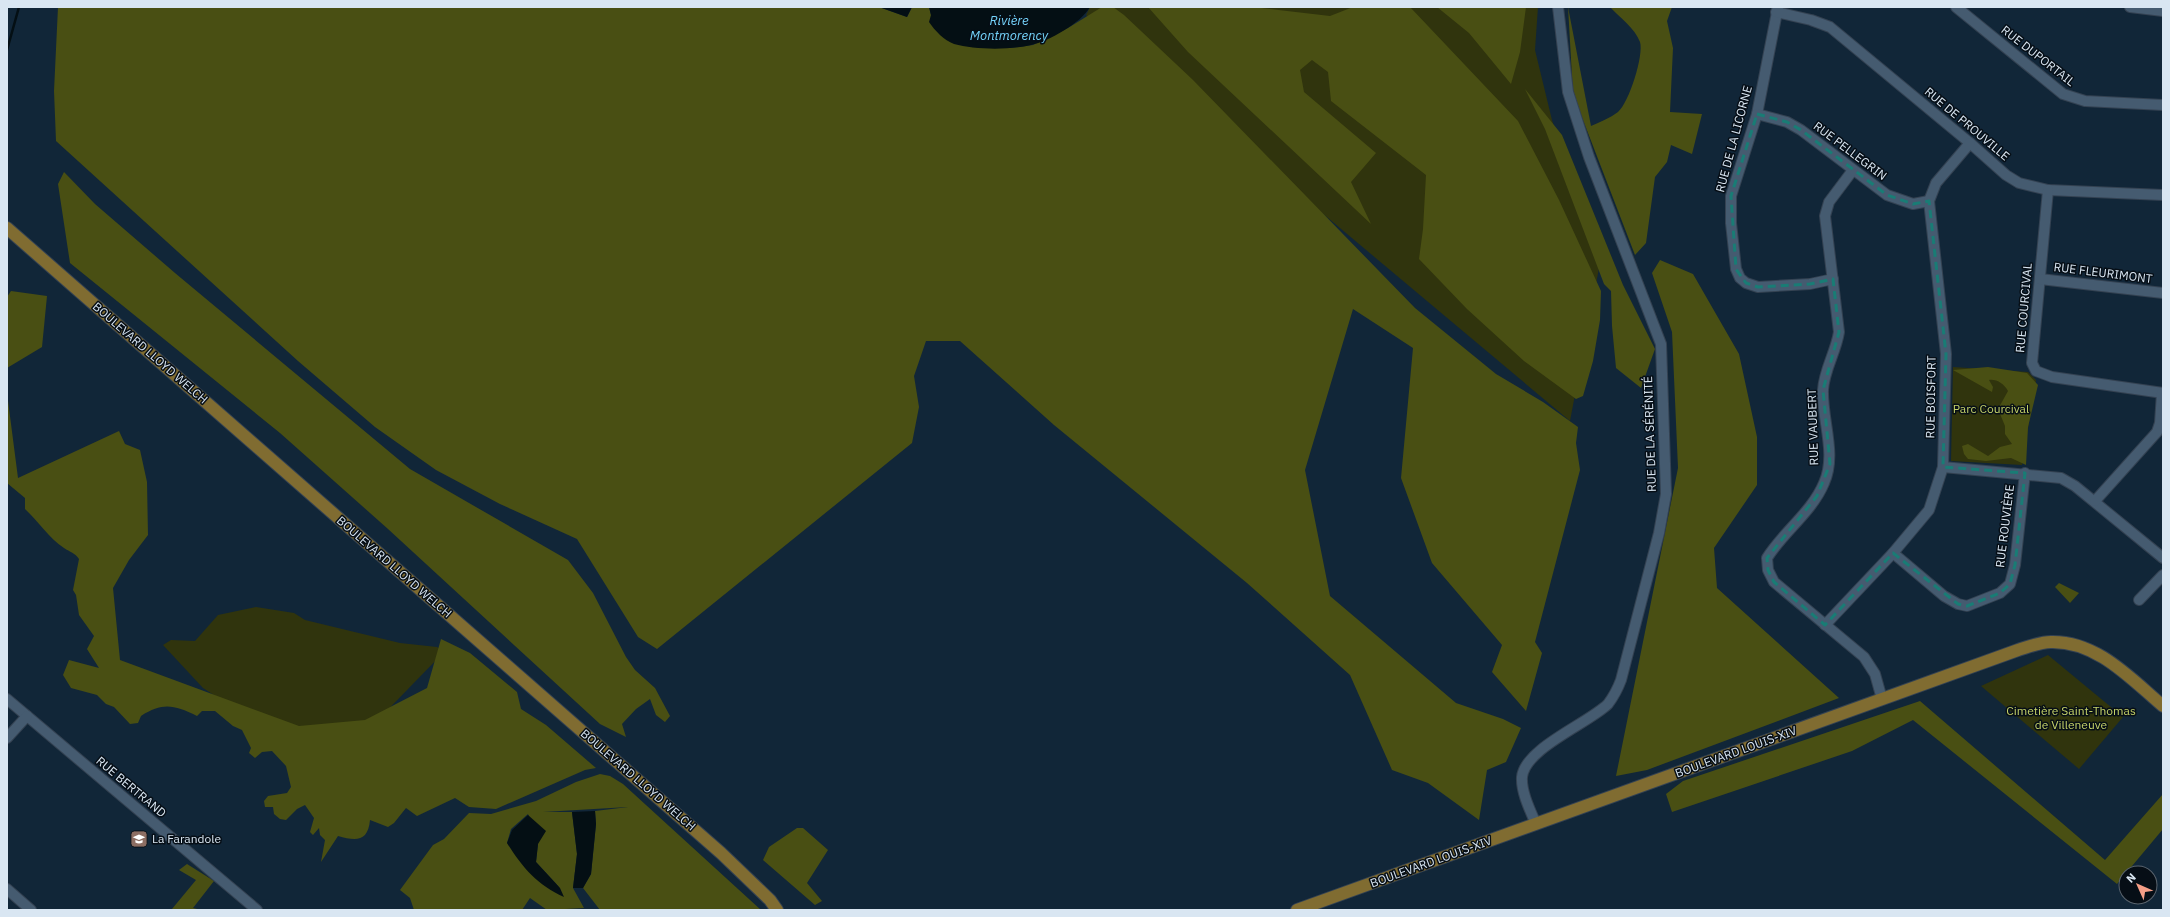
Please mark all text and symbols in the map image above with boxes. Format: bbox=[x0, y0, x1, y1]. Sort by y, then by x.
water label: Rivière Montmorency bbox=[970, 12, 1049, 44]
street label: RUE DUPORTAIL bbox=[1998, 22, 2078, 89]
street label: RUE DE LA LICORNE bbox=[1712, 84, 1755, 194]
street label: RUE DE PROUVILLE bbox=[1922, 84, 2013, 163]
street label: RUE PELLEGRIN bbox=[1811, 118, 1890, 183]
street label: RUE FLEURIMONT bbox=[2053, 259, 2153, 286]
street label: RUE COURCIVAL bbox=[2012, 263, 2035, 353]
street label: BOULEVARD LLOYD WELCH bbox=[90, 299, 211, 407]
street label: RUE BOISFORT bbox=[1922, 355, 1939, 439]
street label: RUE DE LA SÉRÉNITÉ bbox=[1640, 376, 1659, 492]
street label: RUE VAUBERT bbox=[1804, 388, 1821, 466]
park label: Parc Courcival bbox=[1953, 401, 2029, 416]
street label: RUE ROUVIÈRE bbox=[1992, 484, 2017, 568]
street label: BOULEVARD LLOYD WELCH bbox=[334, 513, 455, 621]
park label: Cimetière Saint-Thomas de Villeneuve bbox=[2006, 703, 2136, 732]
street label: BOULEVARD LOUIS-XIV bbox=[1673, 722, 1799, 781]
street label: BOULEVARD LLOYD WELCH bbox=[578, 726, 699, 834]
street label: RUE BERTRAND bbox=[93, 753, 169, 820]
school or university icon: La Farandole bbox=[129, 829, 149, 849]
place label: La Farandole bbox=[152, 831, 221, 846]
street label: BOULEVARD LOUIS-XIV bbox=[1368, 832, 1494, 891]
north arrow bbox=[2118, 865, 2158, 905]
text: N bbox=[2123, 870, 2139, 886]

